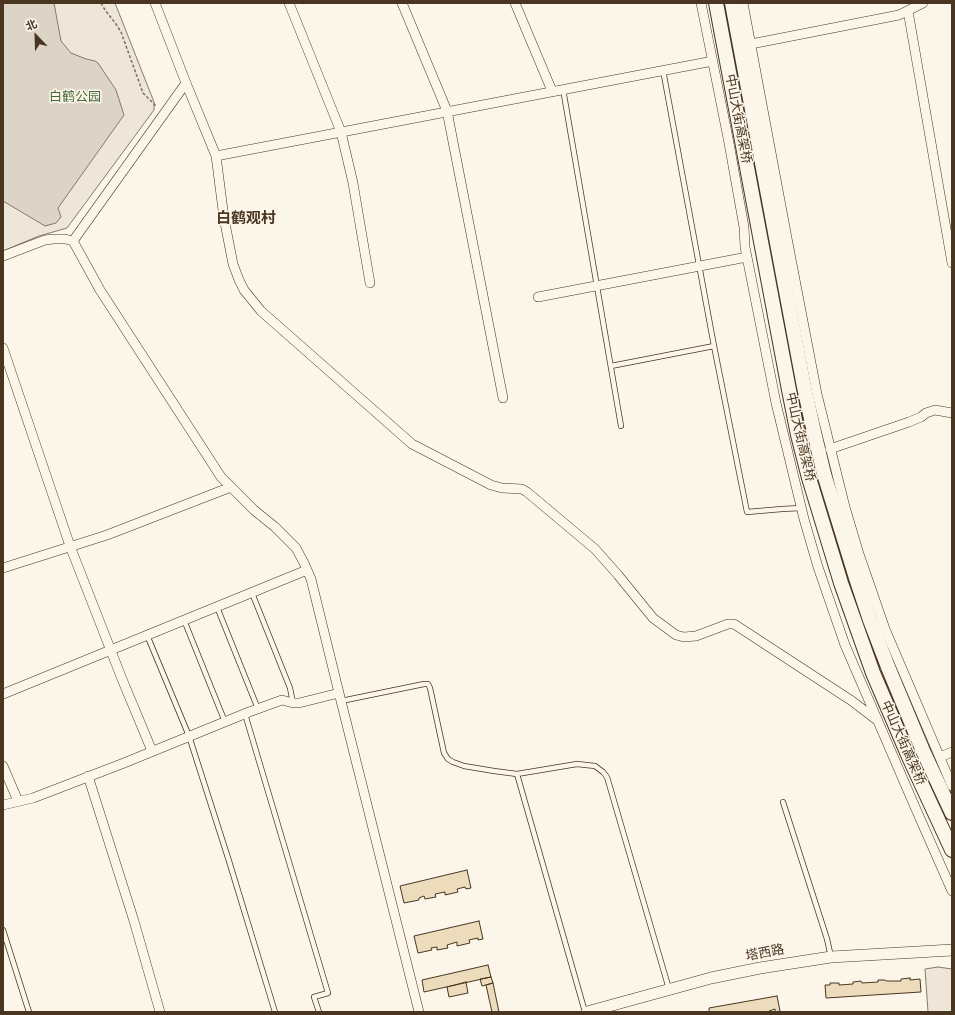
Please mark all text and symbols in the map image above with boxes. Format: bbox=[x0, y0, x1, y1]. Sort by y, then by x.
text: 北 bbox=[23, 15, 39, 34]
north arrow bbox=[16, 16, 56, 56]
street label: 中山大街高架桥 bbox=[722, 73, 754, 165]
park label: 白鹤公园 bbox=[49, 89, 101, 105]
district label: 白鹤观村 bbox=[216, 210, 276, 228]
street label: 中山大街高架桥 bbox=[782, 391, 818, 483]
street label: 中山大街高架桥 bbox=[877, 698, 929, 788]
street label: 塔西路 bbox=[744, 942, 786, 964]

